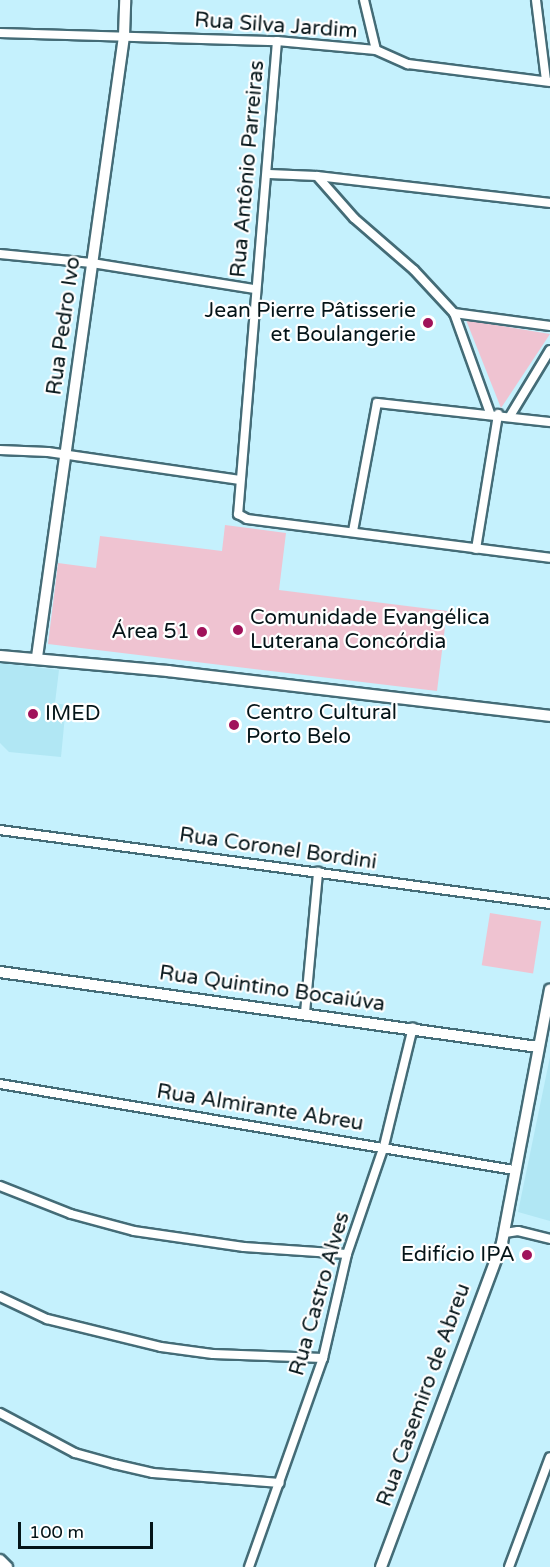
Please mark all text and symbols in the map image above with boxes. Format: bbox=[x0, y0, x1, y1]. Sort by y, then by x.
street label: Rua Silva Jardim bbox=[194, 8, 358, 44]
street label: Rua Antônio Parreiras bbox=[226, 59, 270, 279]
street label: Rua Pedro Ivo bbox=[42, 255, 86, 397]
place label: Jean Pierre Pâtisserie et Boulangerie bbox=[205, 298, 416, 348]
marker: Jean Pierre Pâtisserie et Boulangerie bbox=[421, 316, 435, 330]
place label: Comunidade Evangélica Luterana Concórdia bbox=[250, 605, 490, 655]
place label: Área 51 bbox=[111, 619, 190, 645]
marker: Comunidade Evangélica Luterana Concórdia bbox=[231, 623, 245, 637]
marker: Área 51 bbox=[195, 625, 209, 639]
place label: Centro Cultural Porto Belo bbox=[246, 700, 397, 750]
place label: IMED bbox=[45, 701, 100, 727]
marker: IMED bbox=[26, 707, 40, 721]
marker: Centro Cultural Porto Belo bbox=[227, 718, 241, 732]
street label: Rua Coronel Bordini bbox=[178, 823, 378, 875]
street label: Rua Quintino Bocaiúva bbox=[157, 961, 387, 1017]
street label: Rua Almirante Abreu bbox=[155, 1079, 365, 1137]
street label: Rua Castro Alves bbox=[285, 1209, 355, 1379]
place label: Edifício IPA bbox=[401, 1242, 515, 1268]
marker: Edifício IPA bbox=[520, 1248, 534, 1262]
street label: Rua Casemiro de Abreu bbox=[372, 1280, 476, 1510]
scale bar bbox=[21, 1510, 156, 1548]
text: 100 m bbox=[29, 1521, 84, 1543]

